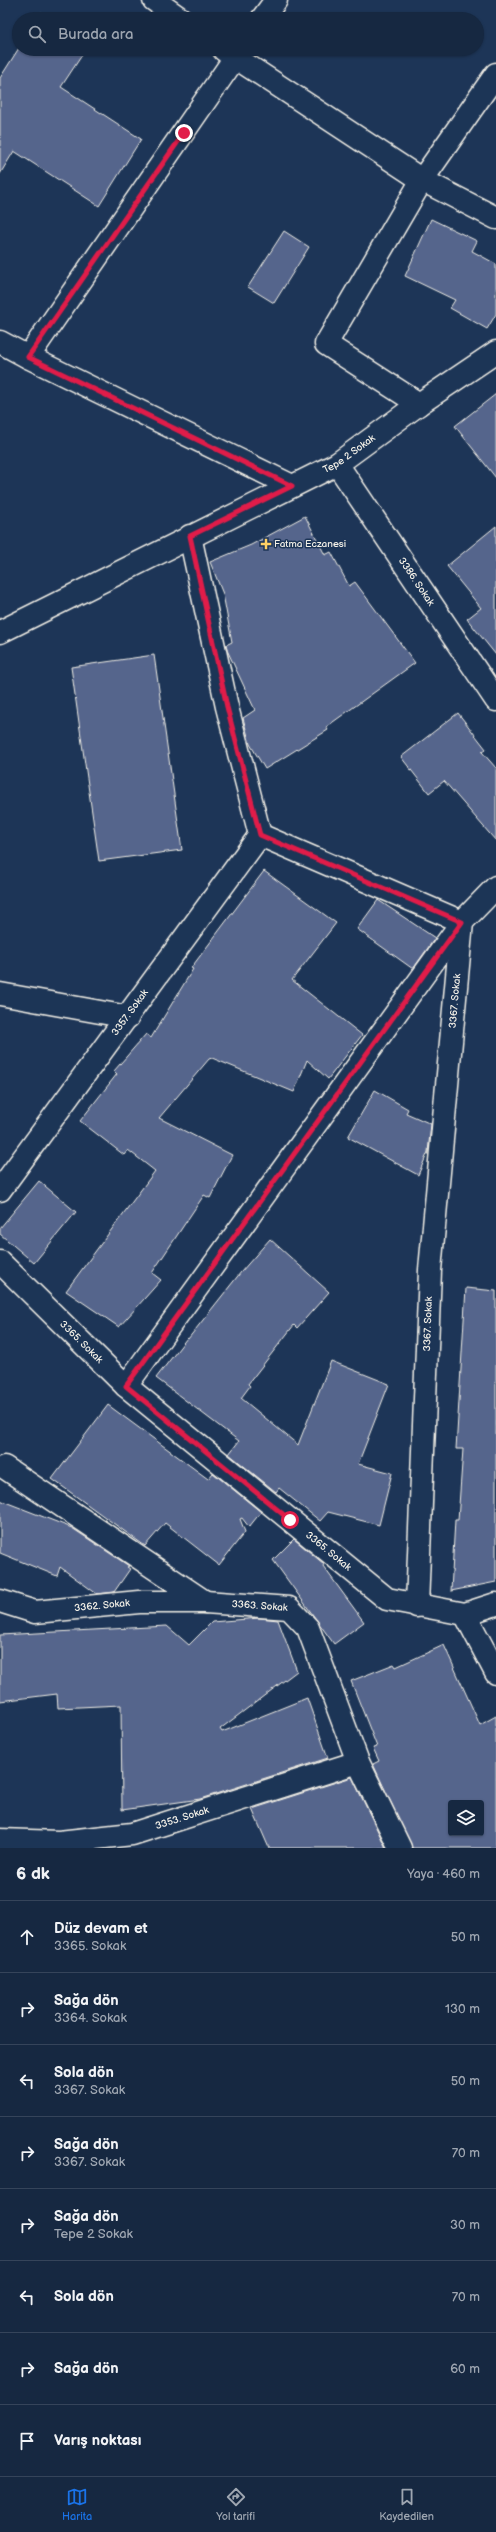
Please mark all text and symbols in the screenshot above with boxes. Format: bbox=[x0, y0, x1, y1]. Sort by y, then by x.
search box bbox=[12, 12, 484, 56]
icon: search bbox=[26, 23, 48, 45]
text: Burada ara bbox=[58, 25, 133, 44]
route end bbox=[175, 124, 193, 142]
street label: Tepe 2 Sokak bbox=[321, 432, 378, 476]
place label: Fatma Eczanesi bbox=[274, 538, 346, 550]
marker: Fatma Eczanesi bbox=[261, 539, 271, 549]
street label: 3386. Sokak bbox=[396, 555, 437, 608]
street label: 3367. Sokak bbox=[447, 973, 463, 1029]
street label: 3357. Sokak bbox=[109, 987, 151, 1038]
street label: 3367. Sokak bbox=[421, 1296, 435, 1352]
street label: 3365. Sokak bbox=[57, 1318, 105, 1366]
route start bbox=[281, 1511, 299, 1529]
street label: 3365. Sokak bbox=[303, 1529, 354, 1573]
street label: 3362. Sokak bbox=[74, 1597, 130, 1614]
street label: 3363. Sokak bbox=[231, 1598, 288, 1614]
map controls bbox=[448, 1800, 484, 1836]
button: layers bbox=[448, 1800, 484, 1836]
street label: 3353. Sokak bbox=[154, 1804, 211, 1832]
text: 6 dk bbox=[16, 1864, 50, 1884]
text: Yaya · 460 m bbox=[407, 1866, 480, 1882]
text: Düz devam et bbox=[54, 1919, 148, 1938]
icon: ahead bbox=[16, 1926, 38, 1948]
text: 50 m bbox=[451, 1929, 480, 1945]
text: 3365. Sokak bbox=[54, 1938, 126, 1954]
text: Sağa dön bbox=[54, 1991, 119, 2010]
icon: right bbox=[16, 1998, 38, 2020]
text: 130 m bbox=[445, 2001, 480, 2017]
text: 3364. Sokak bbox=[54, 2010, 127, 2026]
text: Sola dön bbox=[54, 2063, 114, 2082]
icon: left bbox=[16, 2070, 38, 2092]
text: 50 m bbox=[451, 2073, 480, 2089]
text: 3367. Sokak bbox=[54, 2082, 125, 2098]
text: Sağa dön bbox=[54, 2135, 119, 2154]
icon: right bbox=[16, 2142, 38, 2164]
text: 70 m bbox=[452, 2145, 480, 2161]
text: 3367. Sokak bbox=[54, 2154, 125, 2170]
text: Sağa dön bbox=[54, 2207, 119, 2226]
icon: right bbox=[16, 2214, 38, 2236]
text: 30 m bbox=[450, 2217, 480, 2233]
text: Tepe 2 Sokak bbox=[54, 2226, 133, 2242]
icon: left bbox=[16, 2286, 38, 2308]
text: Sola dön bbox=[54, 2287, 114, 2306]
text: 70 m bbox=[452, 2289, 480, 2305]
icon: right bbox=[16, 2358, 38, 2380]
text: Sağa dön bbox=[54, 2359, 119, 2378]
text: 60 m bbox=[450, 2361, 480, 2377]
icon: arrive bbox=[16, 2430, 38, 2452]
text: Varış noktası bbox=[54, 2431, 141, 2450]
tab: Harita bbox=[62, 2486, 92, 2523]
tab: Yol tarifi bbox=[216, 2486, 255, 2523]
tab: Kaydedilen bbox=[379, 2486, 434, 2523]

